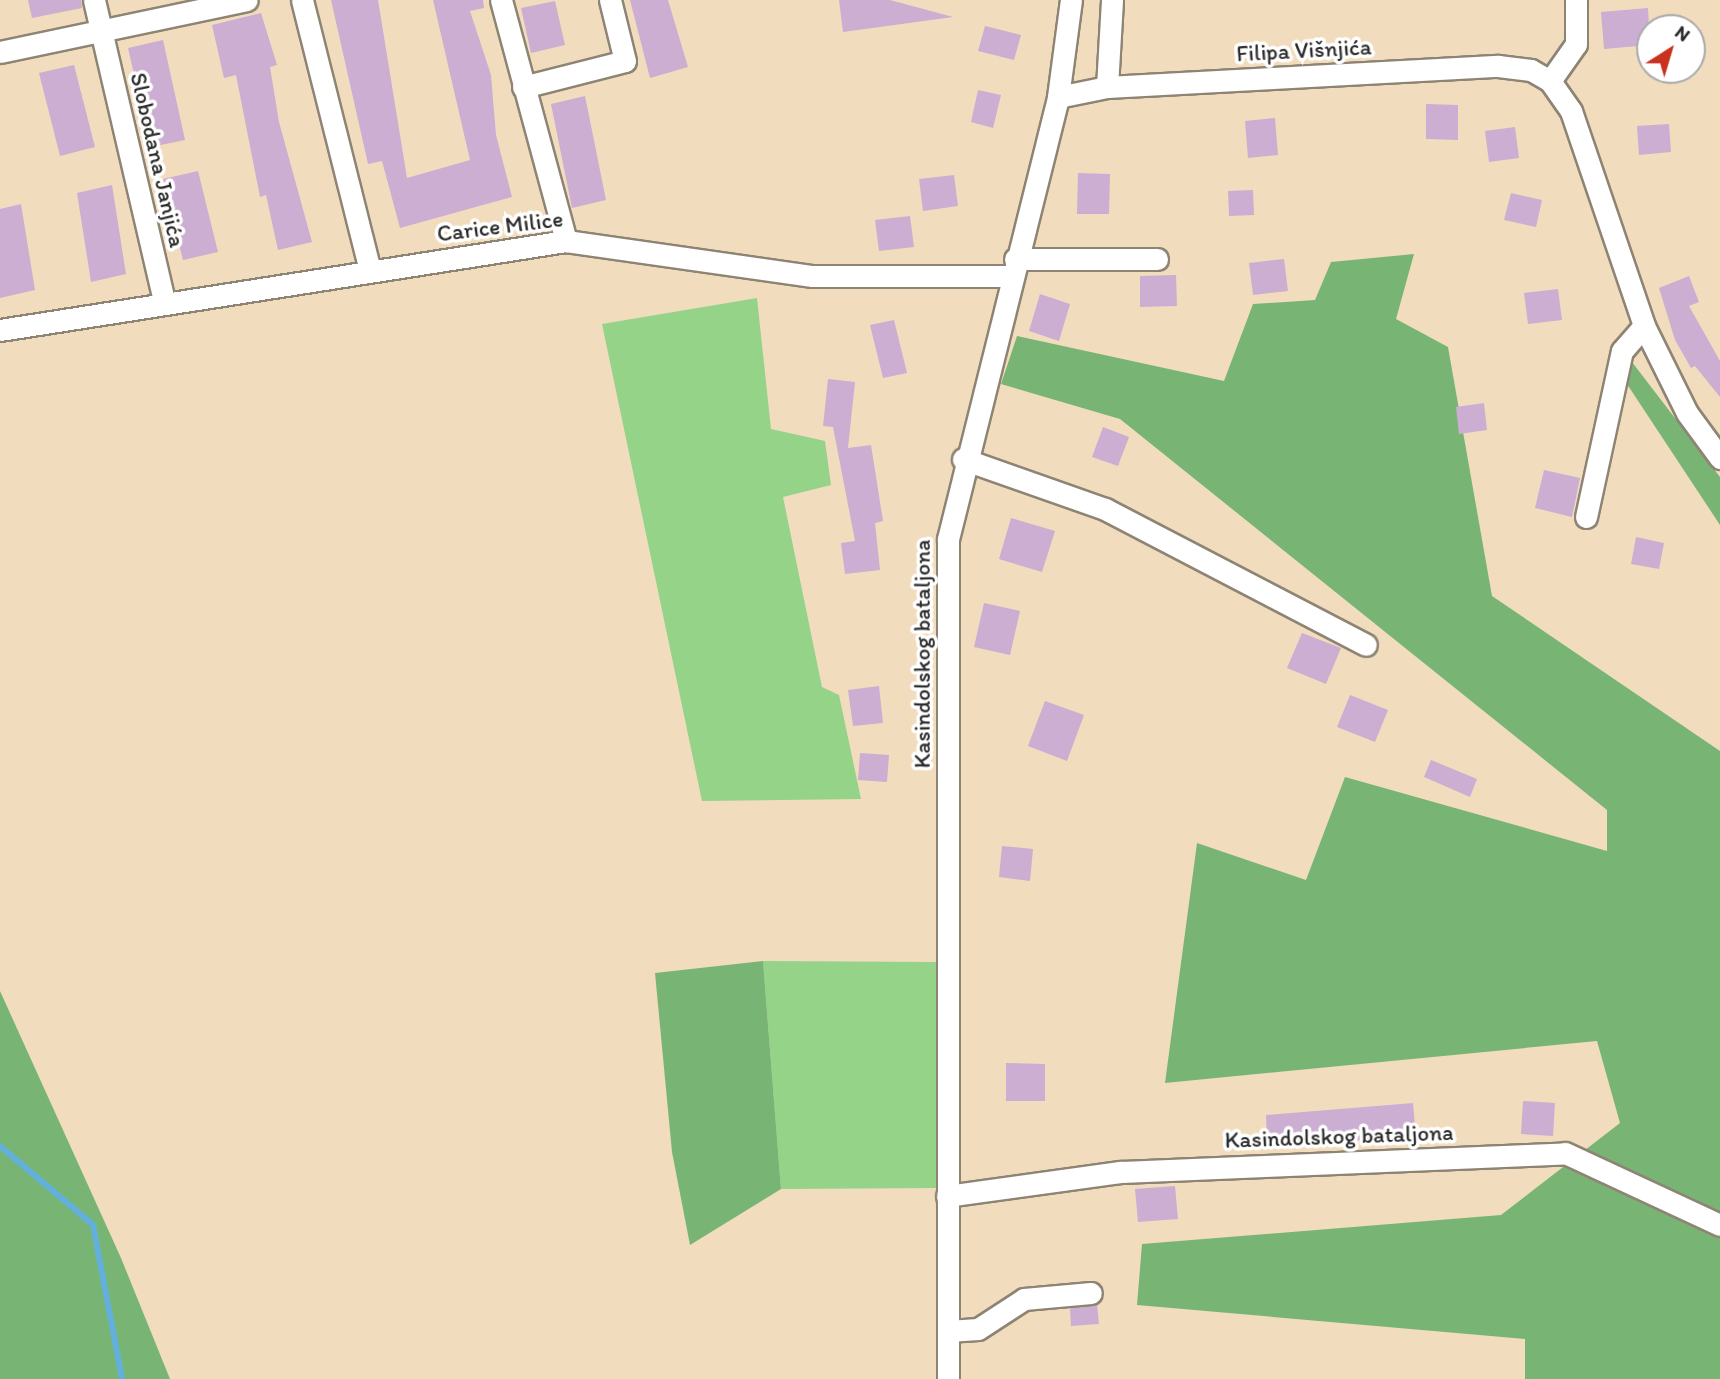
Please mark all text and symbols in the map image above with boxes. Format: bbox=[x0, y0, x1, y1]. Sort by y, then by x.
north arrow bbox=[1636, 14, 1706, 84]
text: N bbox=[1671, 20, 1695, 46]
street label: Filipa Višnjića bbox=[1236, 33, 1372, 67]
street label: Slobodana Janjića bbox=[124, 69, 192, 251]
street label: Carice Milice bbox=[436, 205, 564, 247]
street label: Kasindolskog bataljona bbox=[908, 540, 936, 768]
street label: Kasindolskog bataljona bbox=[1224, 1118, 1454, 1154]

